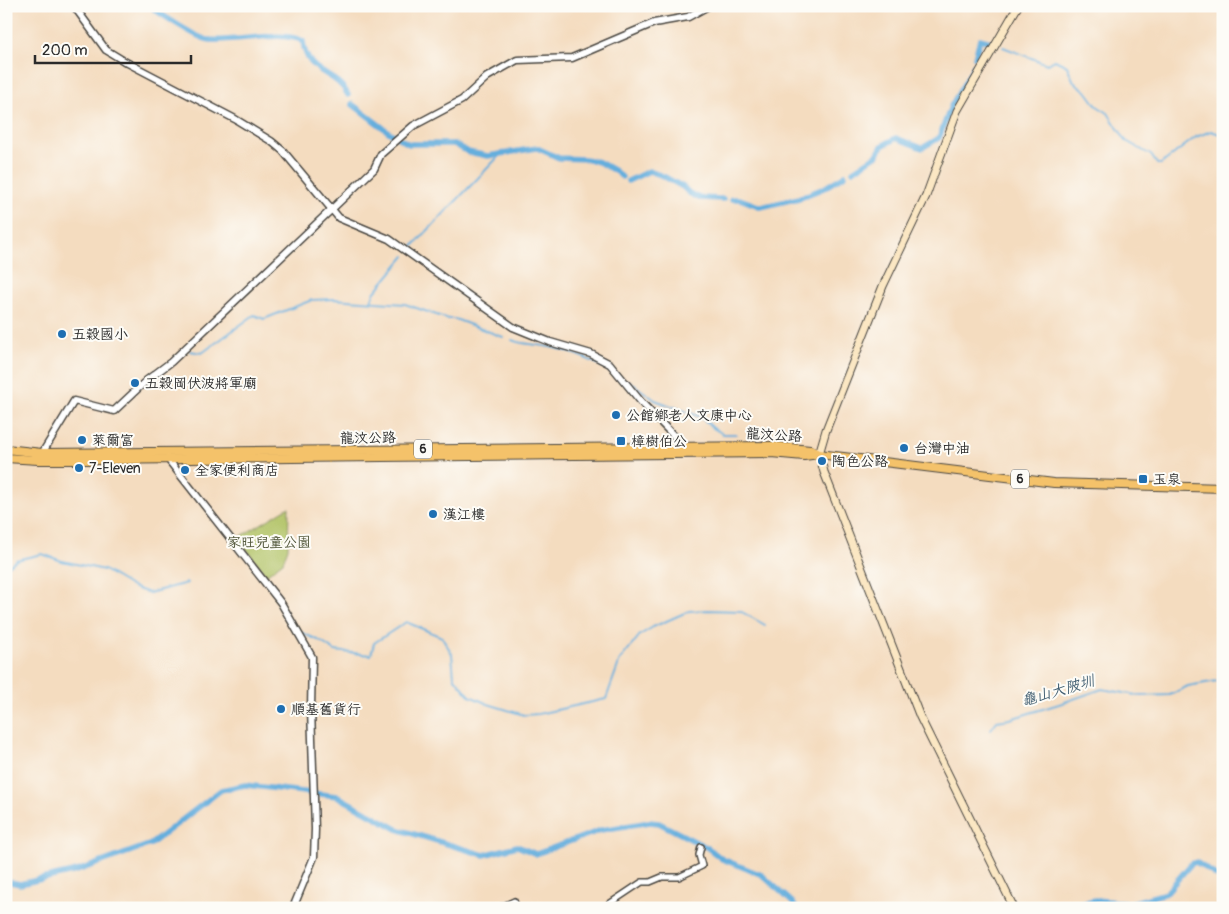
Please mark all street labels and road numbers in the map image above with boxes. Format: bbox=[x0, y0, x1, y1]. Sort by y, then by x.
street label: 龍汶公路 bbox=[746, 425, 802, 445]
street label: 龍汶公路 bbox=[340, 429, 396, 447]
road number: 6 bbox=[414, 439, 432, 458]
road number: 6 bbox=[1011, 469, 1029, 488]

